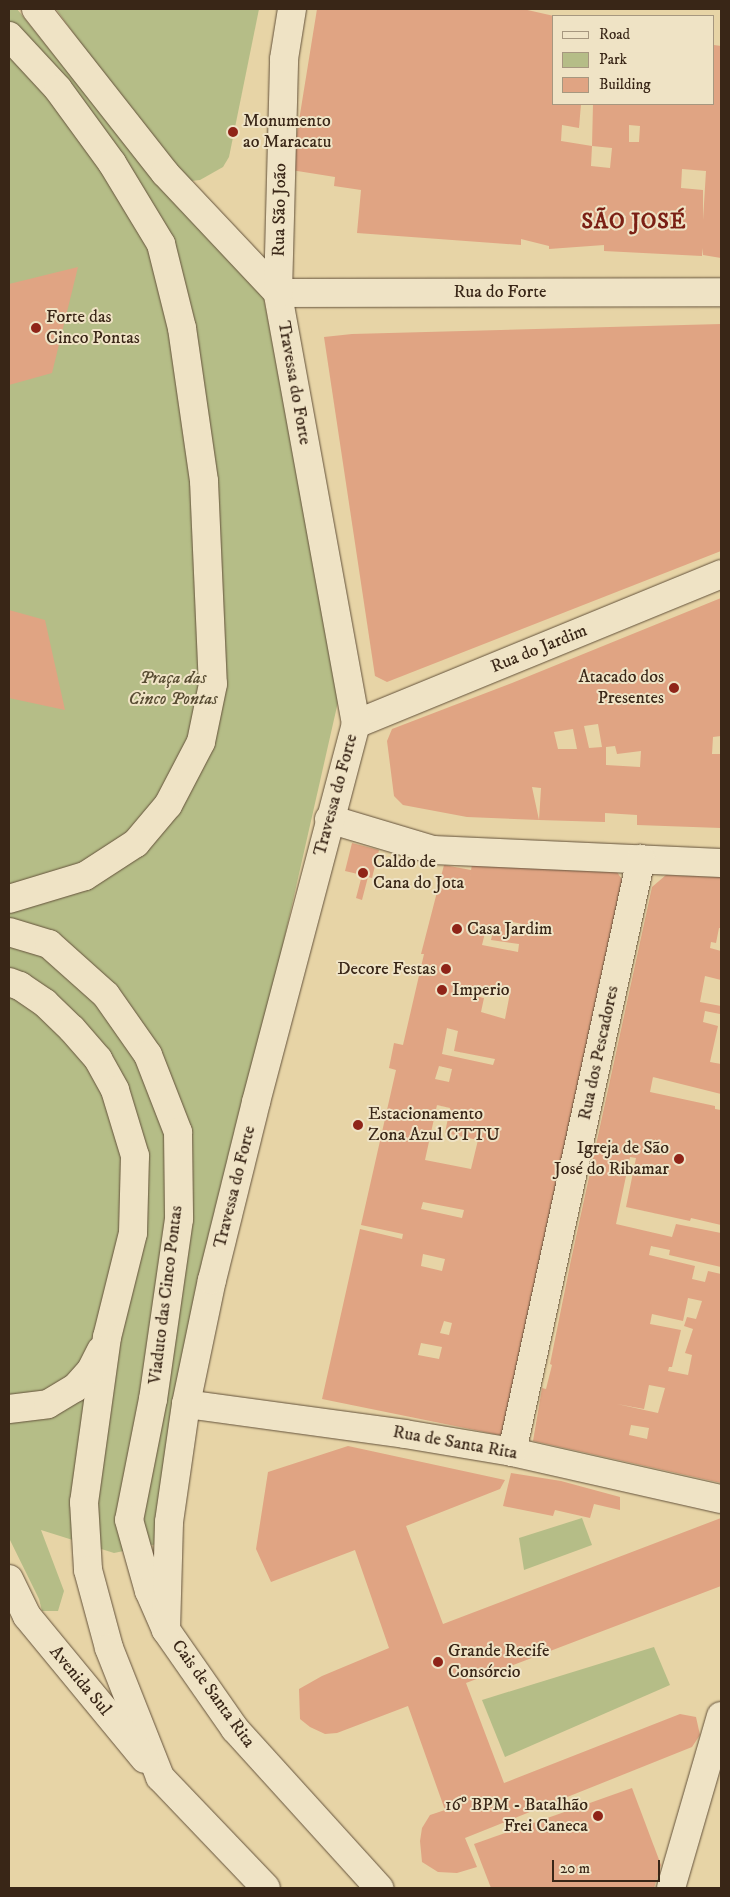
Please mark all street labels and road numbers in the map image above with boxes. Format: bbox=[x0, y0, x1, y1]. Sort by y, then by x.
street label: Rua São João bbox=[268, 163, 292, 257]
street label: Rua do Forte bbox=[454, 281, 546, 303]
street label: Travessa do Forte bbox=[272, 319, 316, 447]
street label: Rua do Jardim bbox=[488, 620, 590, 678]
street label: Travessa do Forte bbox=[309, 732, 363, 858]
street label: Rua dos Pescadores bbox=[574, 984, 624, 1122]
street label: Travessa do Forte bbox=[209, 1123, 261, 1251]
street label: Viaduto das Cinco Pontas bbox=[144, 1204, 188, 1386]
street label: Rua de Santa Rita bbox=[391, 1421, 519, 1465]
street label: Cais de Santa Rita bbox=[167, 1636, 259, 1752]
street label: Avenida Sul bbox=[45, 1642, 115, 1720]

